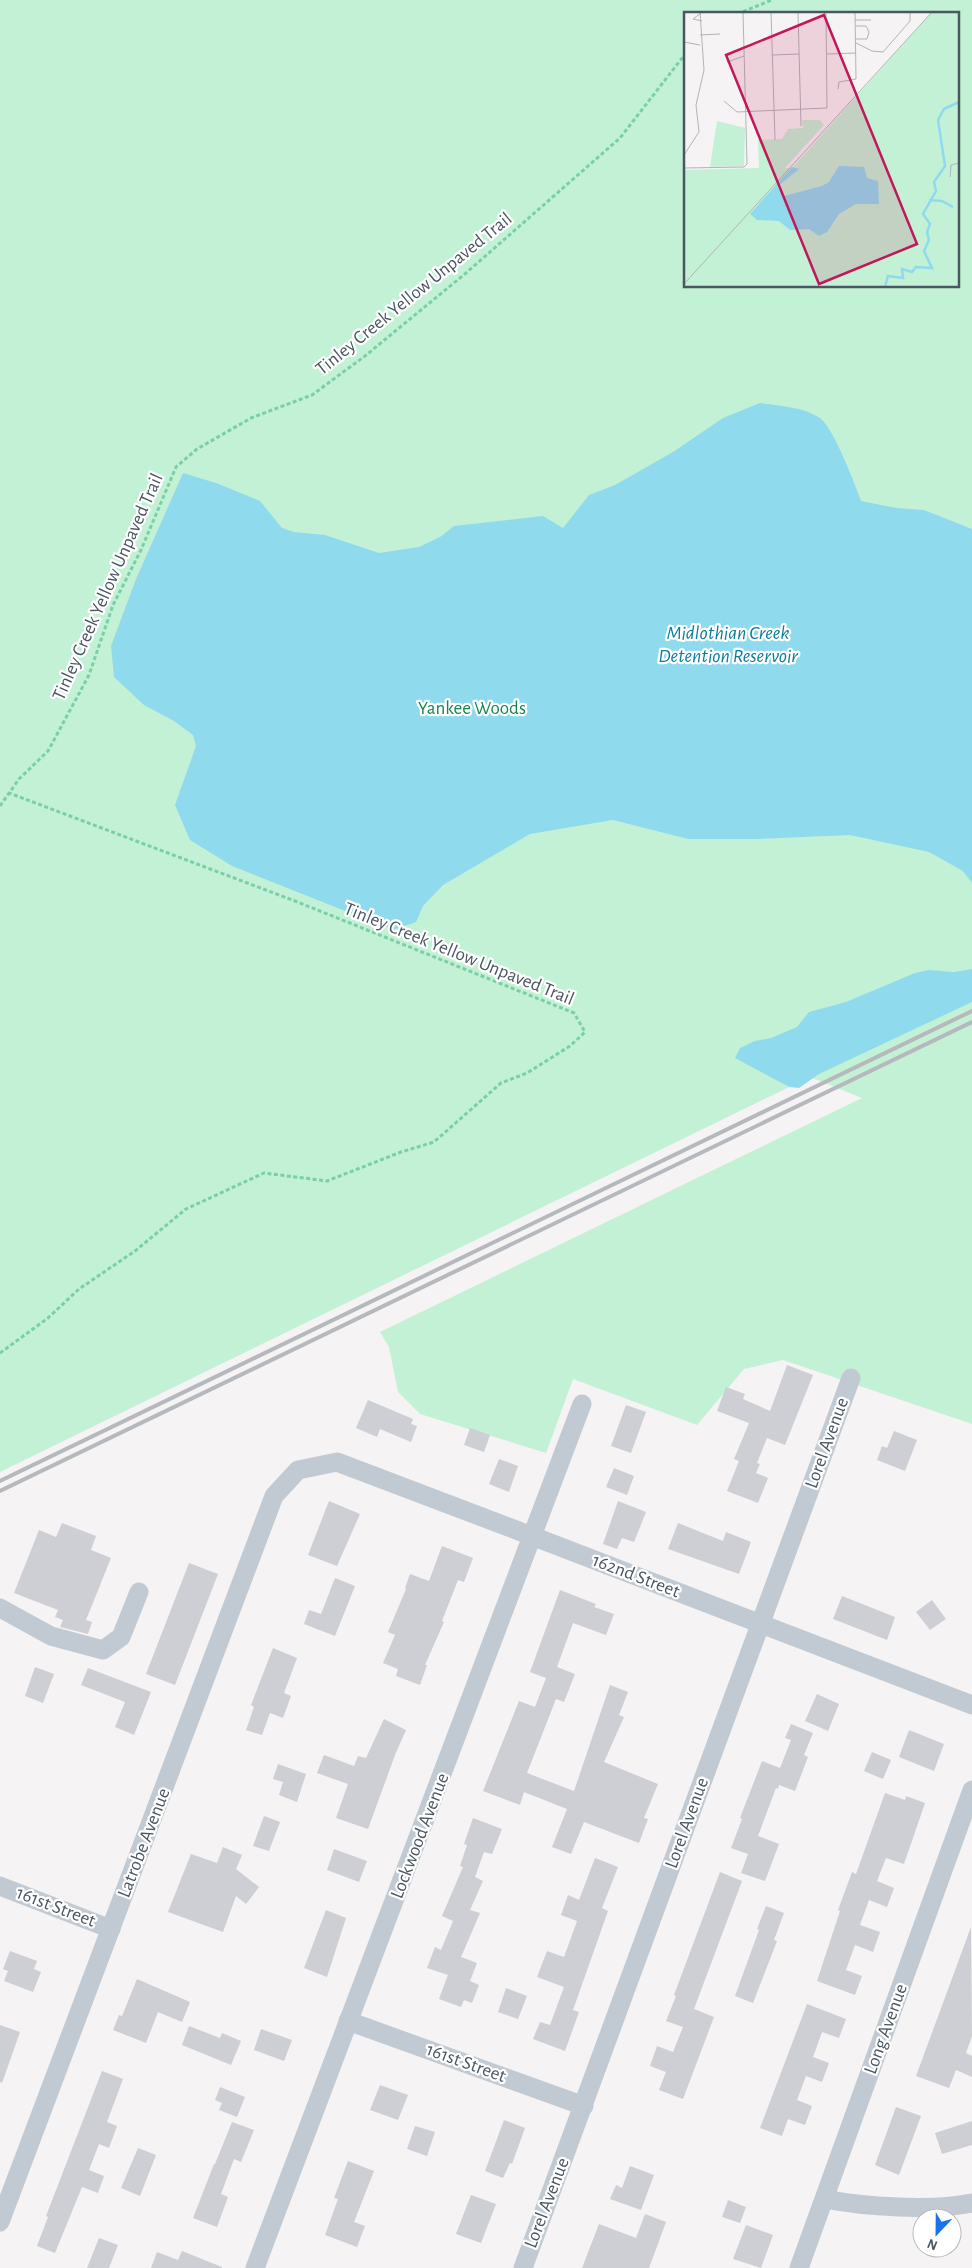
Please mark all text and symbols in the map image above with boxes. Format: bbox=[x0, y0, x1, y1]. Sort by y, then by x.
inset map bbox=[684, 12, 960, 288]
street label: Tinley Creek Yellow Unpaved Trail bbox=[312, 209, 516, 379]
street label: Tinley Creek Yellow Unpaved Trail bbox=[49, 471, 167, 703]
water label: Midlothian Creek Detention Reservoir bbox=[658, 623, 798, 666]
park label: Yankee Woods bbox=[418, 699, 526, 718]
street label: Tinley Creek Yellow Unpaved Trail bbox=[341, 899, 577, 1009]
street label: Lorel Avenue bbox=[802, 1395, 852, 1491]
street label: 162nd Street bbox=[590, 1551, 682, 1601]
street label: Lockwood Avenue bbox=[387, 1771, 453, 1901]
street label: Lorel Avenue bbox=[662, 1775, 712, 1871]
street label: Latrobe Avenue bbox=[114, 1786, 174, 1900]
street label: 161st Street bbox=[14, 1883, 98, 1931]
street label: Long Avenue bbox=[861, 1981, 911, 2077]
street label: 161st Street bbox=[424, 2040, 508, 2086]
street label: Lorel Avenue bbox=[521, 2155, 573, 2251]
north arrow bbox=[912, 2208, 962, 2258]
text: N bbox=[925, 2236, 940, 2252]

